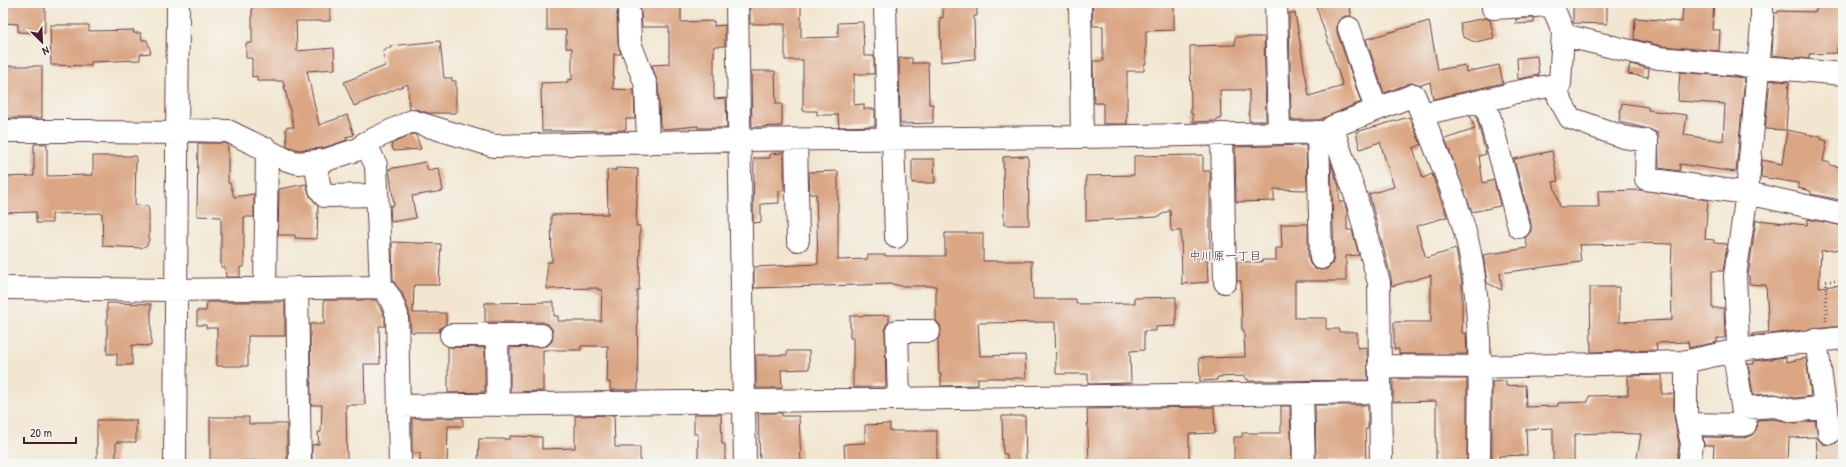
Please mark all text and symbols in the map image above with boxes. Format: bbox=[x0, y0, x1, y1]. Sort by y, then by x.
north arrow bbox=[22, 22, 62, 62]
text: N bbox=[40, 44, 52, 59]
district label: 中川原一丁目 bbox=[1189, 247, 1261, 264]
scale bar bbox=[24, 419, 76, 445]
text: 20 m bbox=[30, 424, 52, 441]

